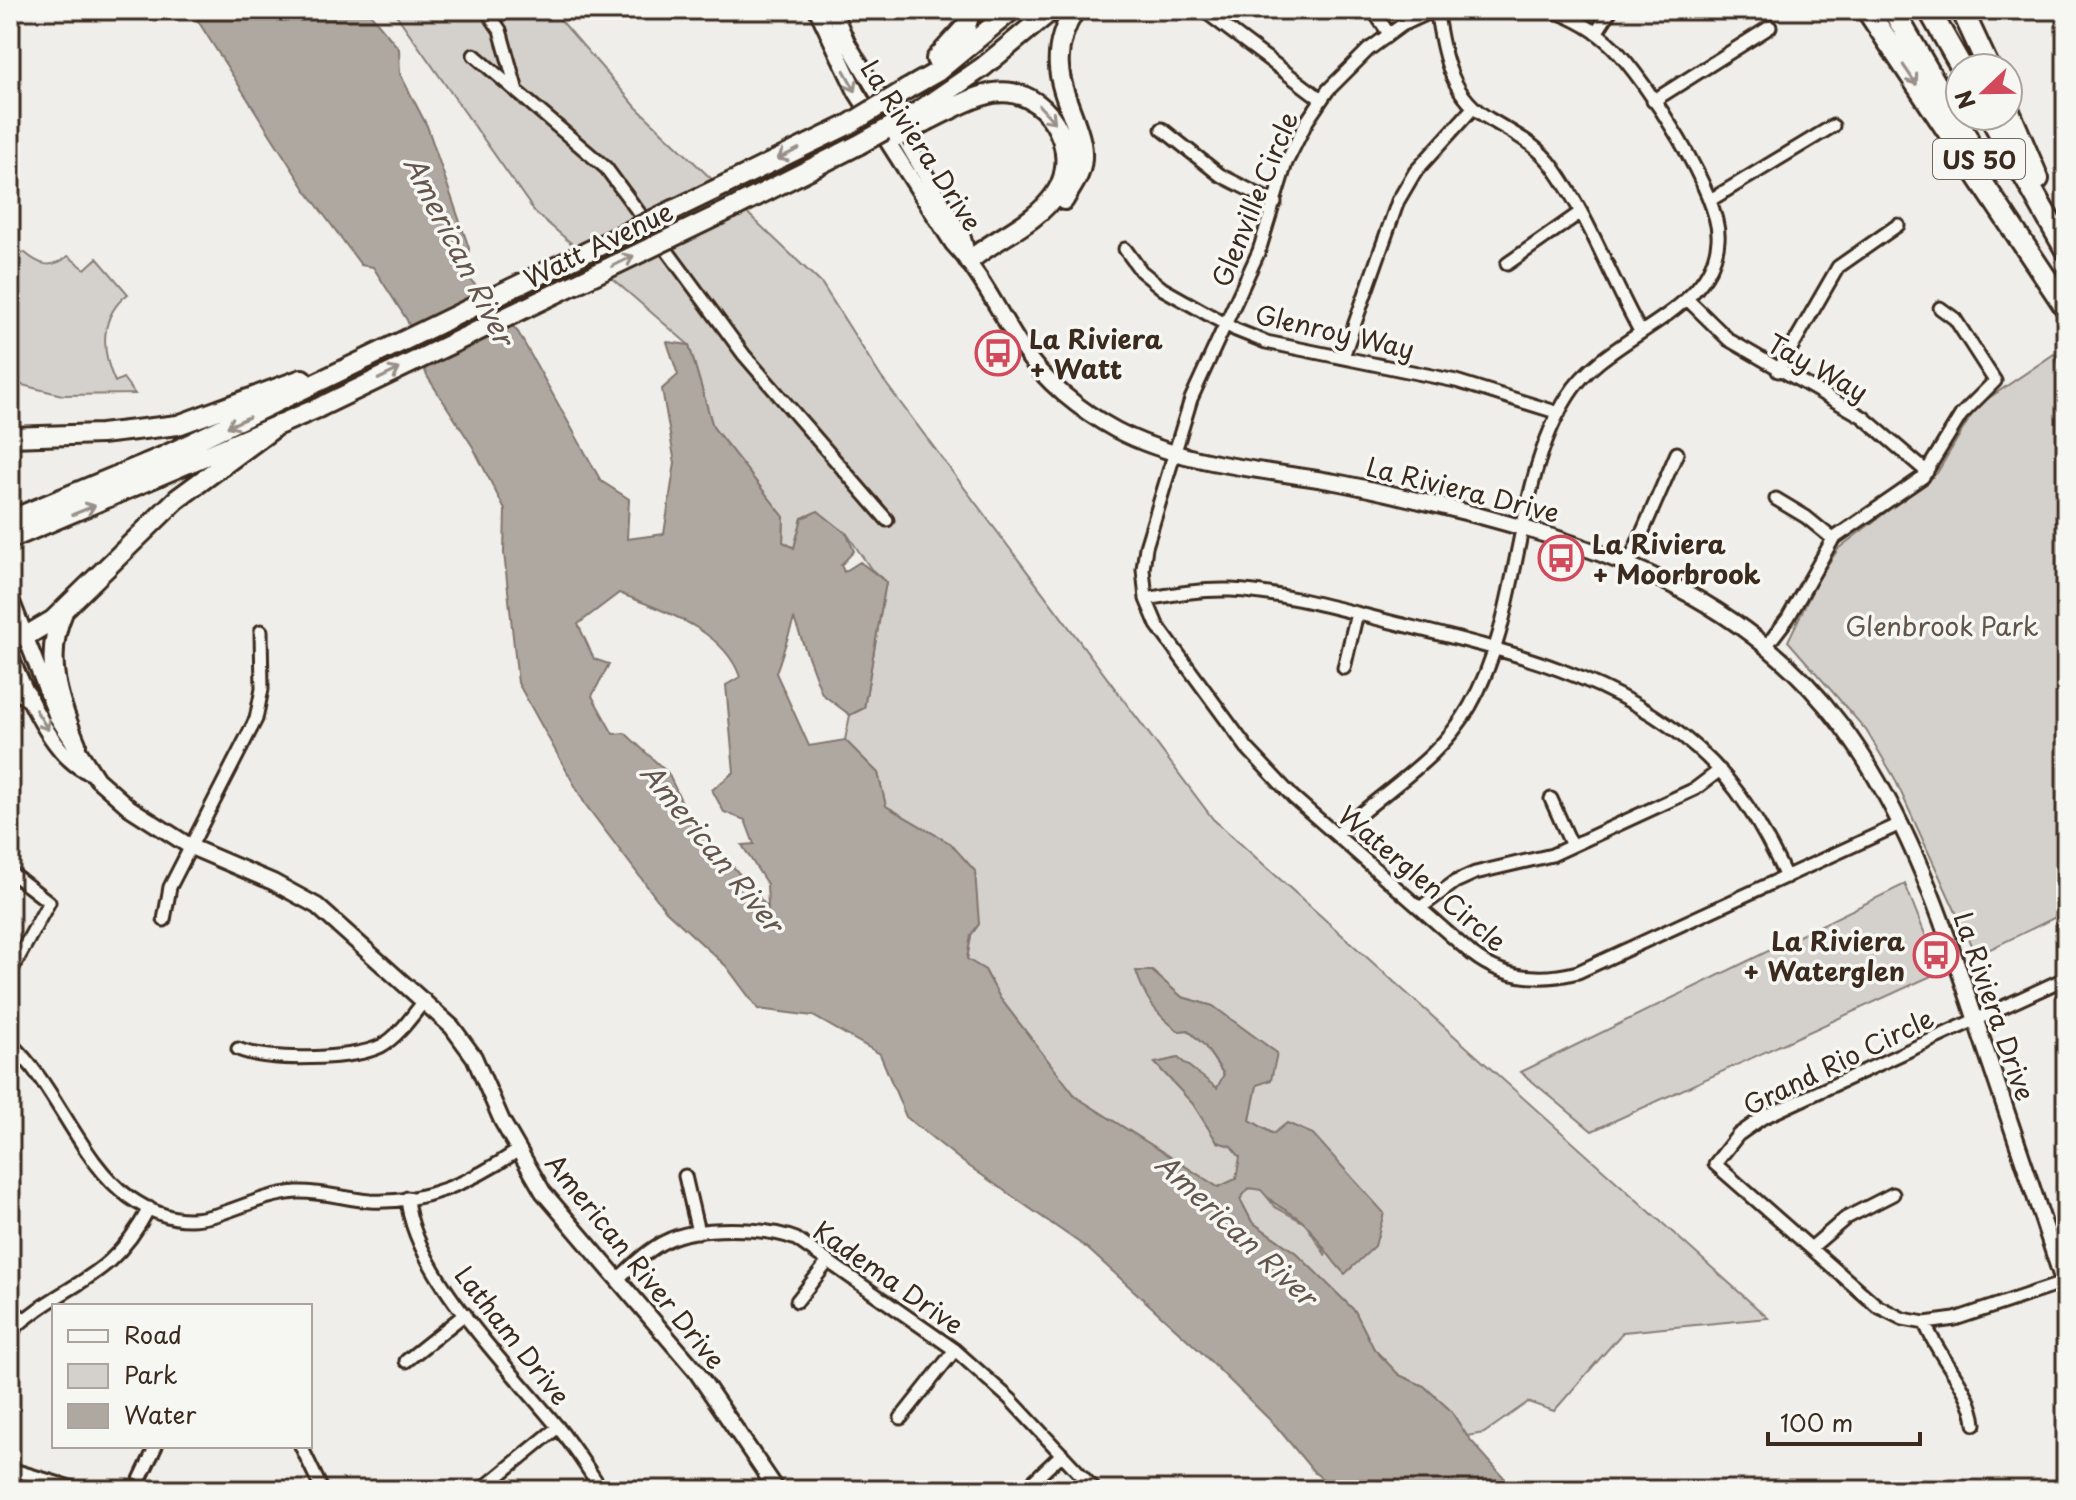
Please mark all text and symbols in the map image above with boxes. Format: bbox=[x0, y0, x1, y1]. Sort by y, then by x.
street label: La Riviera Drive bbox=[852, 51, 992, 239]
north arrow bbox=[1944, 52, 2024, 132]
one-way arrow bbox=[1902, 63, 1918, 85]
one-way arrow bbox=[842, 69, 858, 92]
text: N bbox=[1946, 86, 1983, 114]
one-way arrow bbox=[1038, 104, 1056, 124]
street label: Glenville Circle bbox=[1201, 105, 1307, 293]
road number: US 50 bbox=[1933, 139, 2025, 179]
one-way arrow bbox=[776, 147, 800, 163]
water label: American River bbox=[394, 148, 528, 355]
street label: Watt Avenue bbox=[517, 191, 679, 297]
one-way arrow bbox=[610, 253, 634, 268]
street label: Glenroy Way bbox=[1251, 294, 1419, 368]
place label: La Riviera + Watt bbox=[1029, 319, 1163, 388]
street label: Tay Way bbox=[1760, 323, 1876, 411]
bus stop icon: La Riviera + Watt bbox=[974, 329, 1022, 377]
one-way arrow bbox=[376, 366, 400, 381]
one-way arrow bbox=[226, 415, 250, 430]
street label: La Riviera Drive bbox=[1362, 446, 1564, 532]
one-way arrow bbox=[71, 502, 96, 516]
place label: La Riviera + Moorbrook bbox=[1592, 524, 1761, 593]
bus stop icon: La Riviera + Moorbrook bbox=[1537, 534, 1585, 582]
park label: Glenbrook Park bbox=[1845, 606, 2039, 645]
one-way arrow bbox=[34, 708, 50, 731]
water label: American River bbox=[631, 753, 797, 944]
street label: Waterglen Circle bbox=[1330, 796, 1516, 960]
street label: La Riviera Drive bbox=[1944, 906, 2046, 1106]
place label: La Riviera + Waterglen bbox=[1743, 921, 1905, 990]
bus stop icon: La Riviera + Waterglen bbox=[1912, 931, 1960, 979]
street label: Grand Rio Circle bbox=[1736, 998, 1940, 1124]
water label: American River bbox=[1146, 1143, 1330, 1318]
street label: American River Drive bbox=[537, 1145, 735, 1377]
street label: Kadema Drive bbox=[806, 1211, 972, 1343]
street label: Latham Drive bbox=[446, 1257, 580, 1413]
legend bbox=[52, 1304, 312, 1448]
text: Road bbox=[124, 1316, 182, 1352]
text: Park bbox=[124, 1356, 178, 1392]
text: Water bbox=[124, 1396, 197, 1432]
scale bar bbox=[1768, 1396, 1920, 1446]
text: 100 m bbox=[1780, 1404, 1853, 1440]

